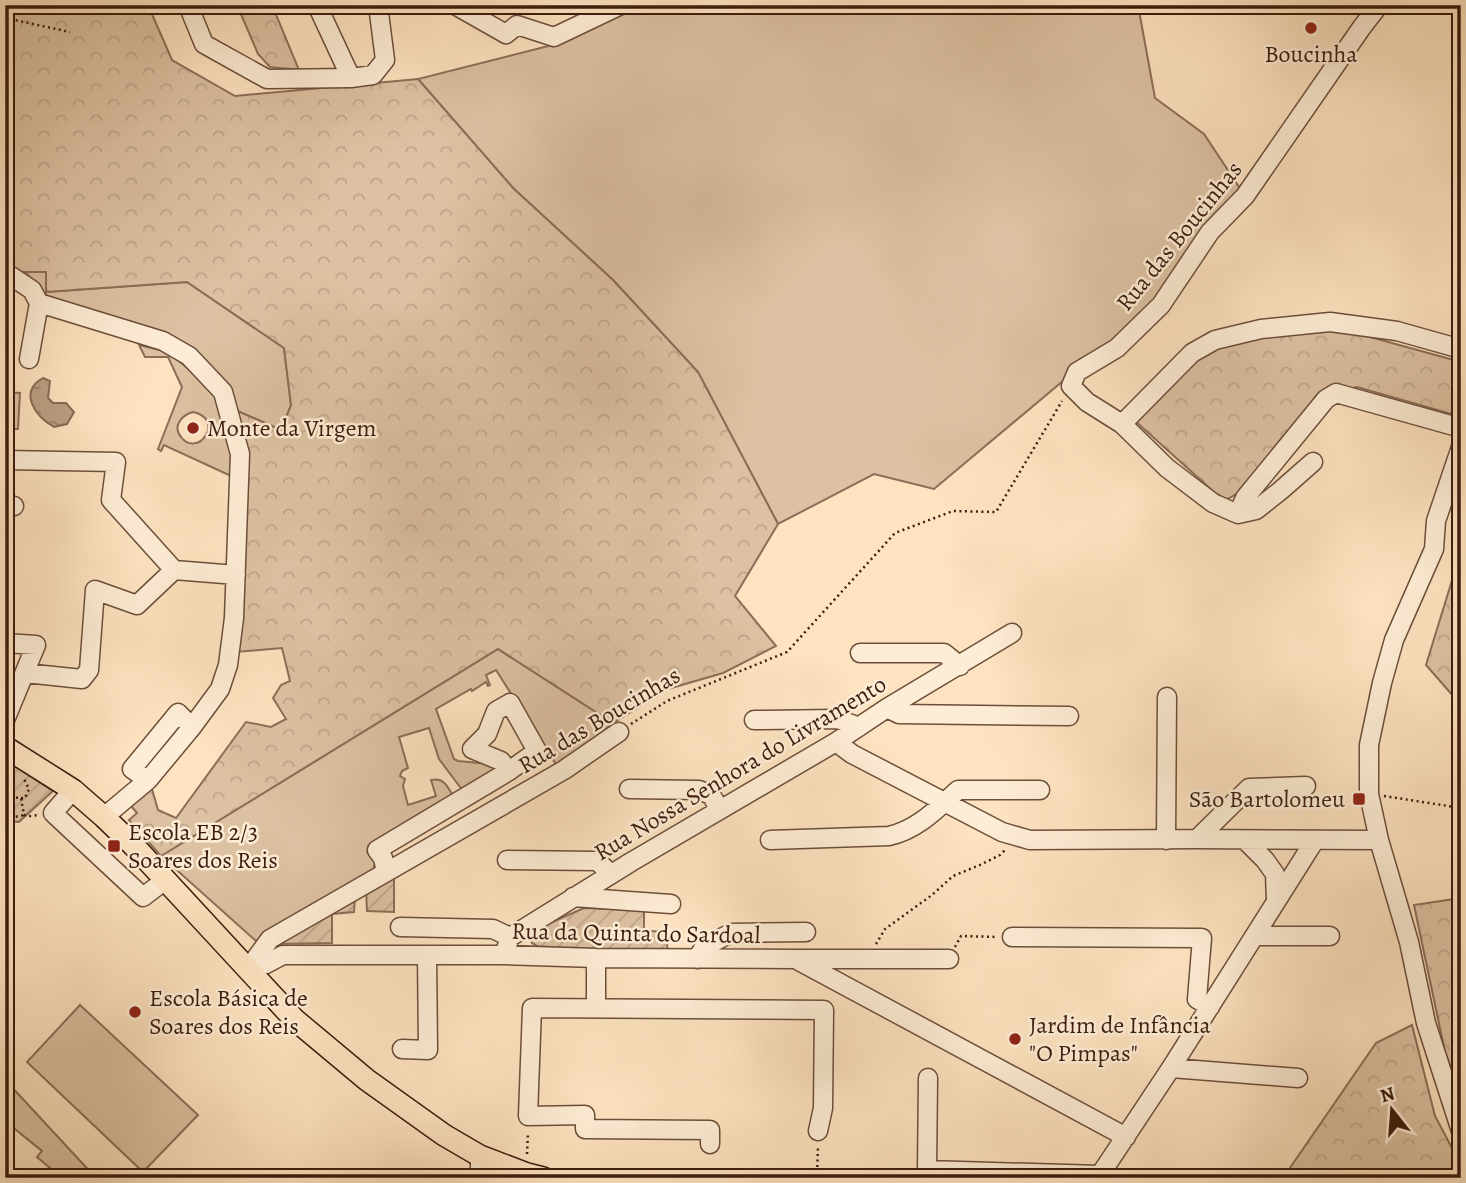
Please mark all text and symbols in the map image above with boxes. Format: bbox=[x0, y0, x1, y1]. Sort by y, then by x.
marker: Boucinha bbox=[1303, 20, 1319, 36]
place label: Boucinha bbox=[1264, 38, 1358, 70]
street label: Rua das Boucinhas bbox=[1109, 154, 1249, 318]
place label: Monte da Virgem bbox=[207, 412, 377, 444]
marker: Monte da Virgem bbox=[185, 420, 201, 436]
street label: Rua das Boucinhas bbox=[512, 659, 686, 781]
street label: Rua Nossa Senhora do Livramento bbox=[588, 668, 892, 868]
place label: São Bartolomeu bbox=[1189, 783, 1345, 815]
marker: São Bartolomeu bbox=[1351, 791, 1367, 807]
place label: Escola EB 2/3 Soares dos Reis bbox=[128, 816, 278, 876]
marker: Escola EB 2/3 Soares dos Reis bbox=[106, 838, 122, 854]
street label: Rua da Quinta do Sardoal bbox=[511, 915, 761, 951]
place label: Escola Básica de Soares dos Reis bbox=[149, 982, 308, 1042]
marker: Escola Básica de Soares dos Reis bbox=[127, 1004, 143, 1020]
place label: Jardim de Infância "O Pimpas" bbox=[1029, 1009, 1212, 1069]
marker: Jardim de Infância "O Pimpas" bbox=[1007, 1031, 1023, 1047]
north arrow bbox=[1358, 1074, 1428, 1144]
text: N bbox=[1377, 1080, 1398, 1109]

